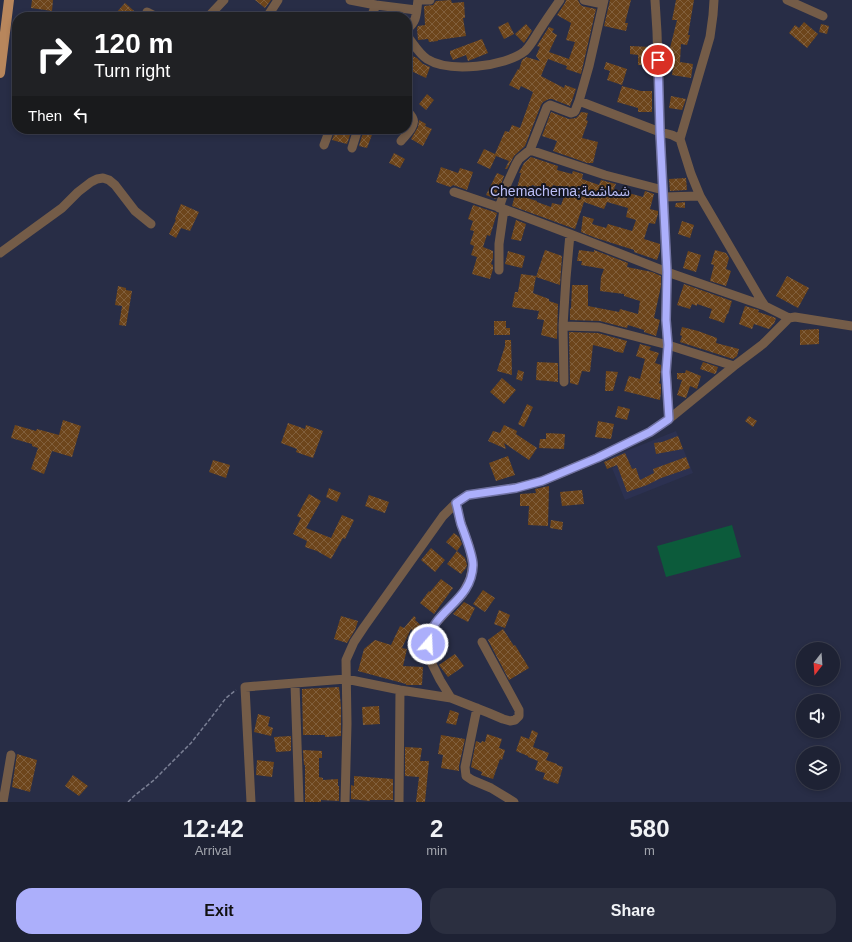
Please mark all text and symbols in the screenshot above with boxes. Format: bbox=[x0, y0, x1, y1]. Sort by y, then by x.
icon: right bbox=[28, 28, 80, 80]
text: 120 m bbox=[94, 28, 173, 59]
pin bbox=[641, 43, 675, 77]
icon: arrive bbox=[647, 49, 669, 71]
text: Turn right bbox=[94, 61, 170, 81]
icon: left bbox=[70, 104, 92, 126]
text: Then bbox=[28, 107, 62, 124]
district label: Chemachema;شماشمة bbox=[490, 183, 630, 199]
position arrow bbox=[407, 623, 449, 665]
north arrow bbox=[796, 642, 840, 686]
map controls bbox=[796, 642, 840, 790]
button: sound bbox=[796, 694, 840, 738]
button: layers bbox=[796, 746, 840, 790]
text: 12:42 bbox=[182, 815, 244, 842]
text: 2 bbox=[430, 815, 443, 842]
text: 580 bbox=[630, 815, 670, 842]
text: Arrival bbox=[195, 843, 232, 858]
text: min bbox=[426, 843, 447, 858]
text: m bbox=[644, 843, 655, 858]
button: Exit bbox=[16, 888, 422, 934]
button: Share bbox=[430, 888, 836, 934]

